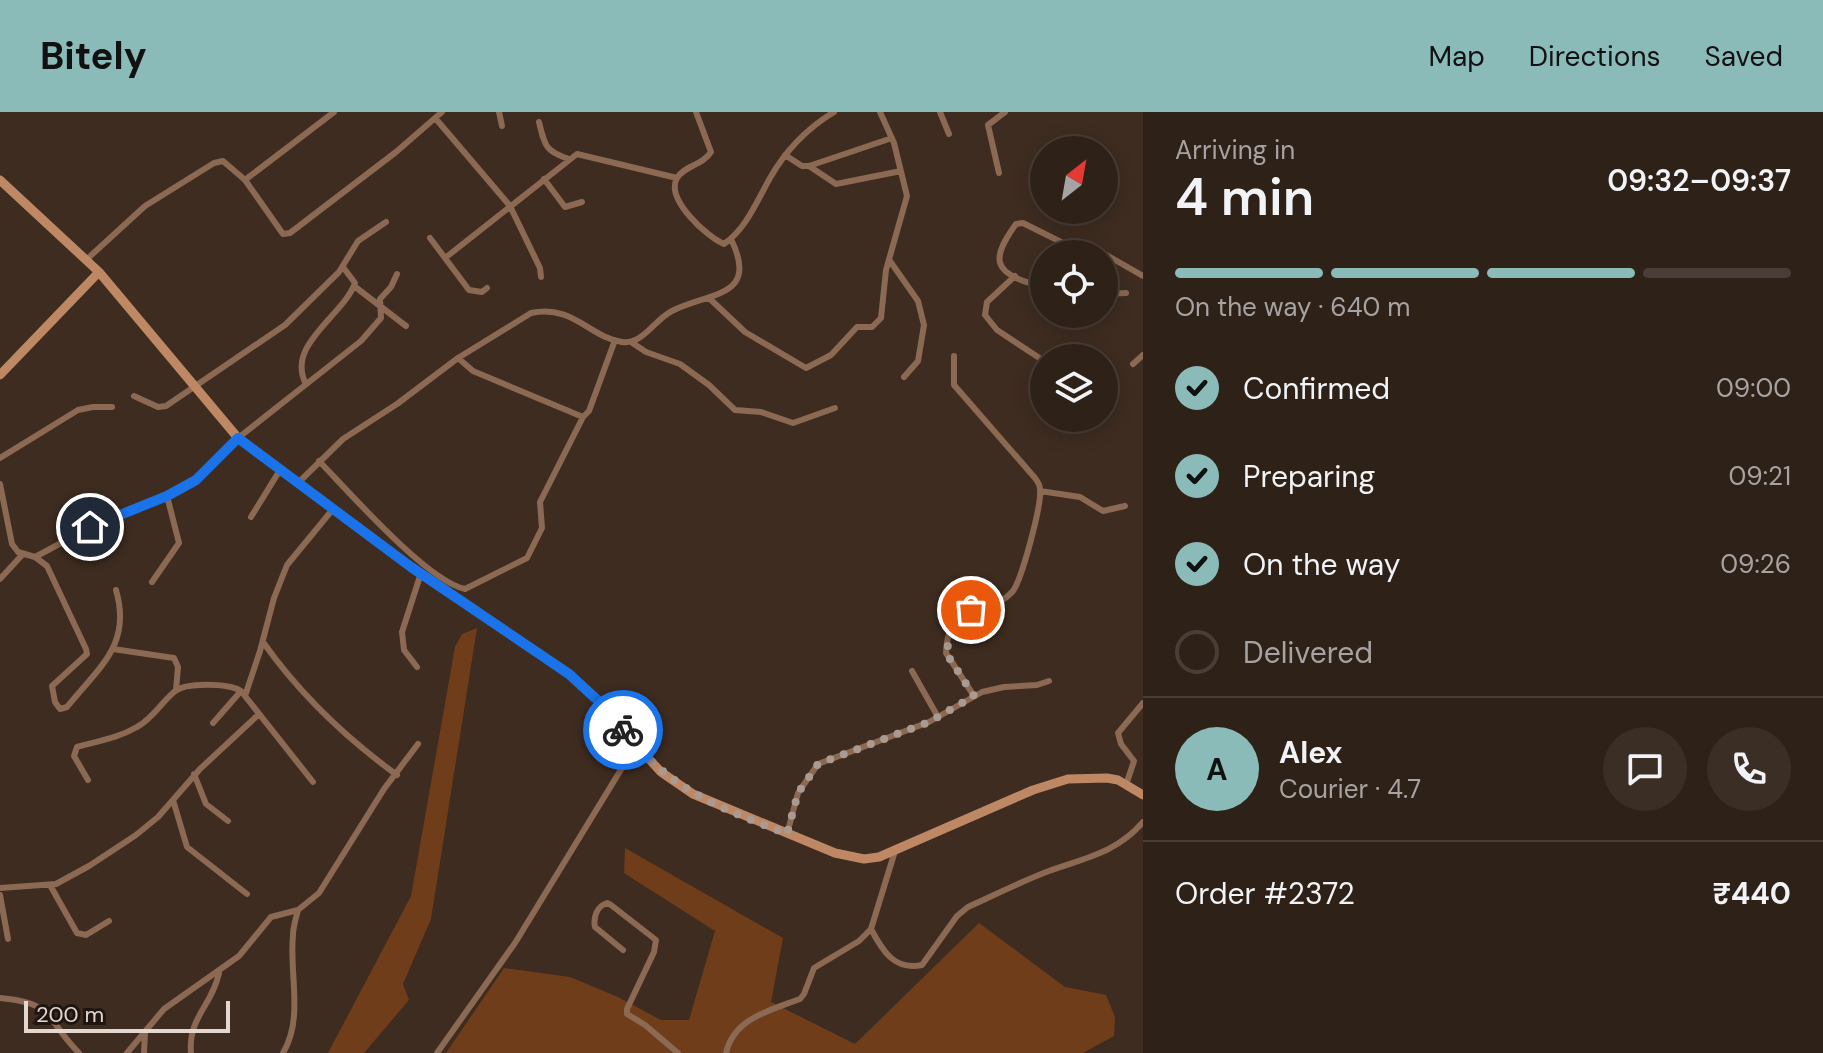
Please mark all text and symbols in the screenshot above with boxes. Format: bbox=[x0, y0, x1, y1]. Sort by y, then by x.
text: Bitely bbox=[40, 31, 147, 81]
text: Map bbox=[1428, 38, 1485, 75]
text: Directions bbox=[1529, 38, 1661, 75]
text: Saved bbox=[1705, 38, 1783, 75]
text: Arriving in bbox=[1175, 133, 1295, 167]
north arrow bbox=[1030, 136, 1118, 224]
map controls bbox=[1030, 136, 1118, 432]
text: 09:32–09:37 bbox=[1607, 161, 1791, 200]
text: 4 min bbox=[1175, 163, 1314, 231]
button: locate bbox=[1030, 240, 1118, 328]
text: On the way · 640 m bbox=[1175, 290, 1410, 324]
button: layers bbox=[1030, 344, 1118, 432]
icon: check bbox=[1175, 366, 1219, 410]
text: Confirmed bbox=[1243, 369, 1390, 408]
text: 09:00 bbox=[1716, 371, 1791, 405]
icon: check bbox=[1175, 454, 1219, 498]
text: Preparing bbox=[1243, 457, 1375, 496]
text: 09:21 bbox=[1729, 459, 1791, 493]
pin bbox=[56, 493, 124, 561]
icon: home bbox=[68, 505, 112, 549]
icon: check bbox=[1175, 542, 1219, 586]
text: On the way bbox=[1243, 545, 1400, 584]
text: 09:26 bbox=[1720, 547, 1791, 581]
pin bbox=[937, 576, 1005, 644]
icon: bag bbox=[949, 588, 993, 632]
text: Delivered bbox=[1243, 633, 1373, 672]
courier bbox=[583, 690, 663, 770]
icon: bike bbox=[601, 708, 645, 752]
button: chat bbox=[1603, 727, 1687, 811]
button: phone bbox=[1707, 727, 1791, 811]
text: Alex bbox=[1279, 733, 1342, 772]
text: A bbox=[1206, 750, 1228, 789]
text: Courier · 4.7 bbox=[1279, 772, 1421, 806]
text: Order #2372 bbox=[1175, 874, 1355, 913]
text: ₹440 bbox=[1712, 874, 1791, 913]
scale bar bbox=[24, 997, 230, 1033]
text: 200 m bbox=[36, 1000, 104, 1029]

